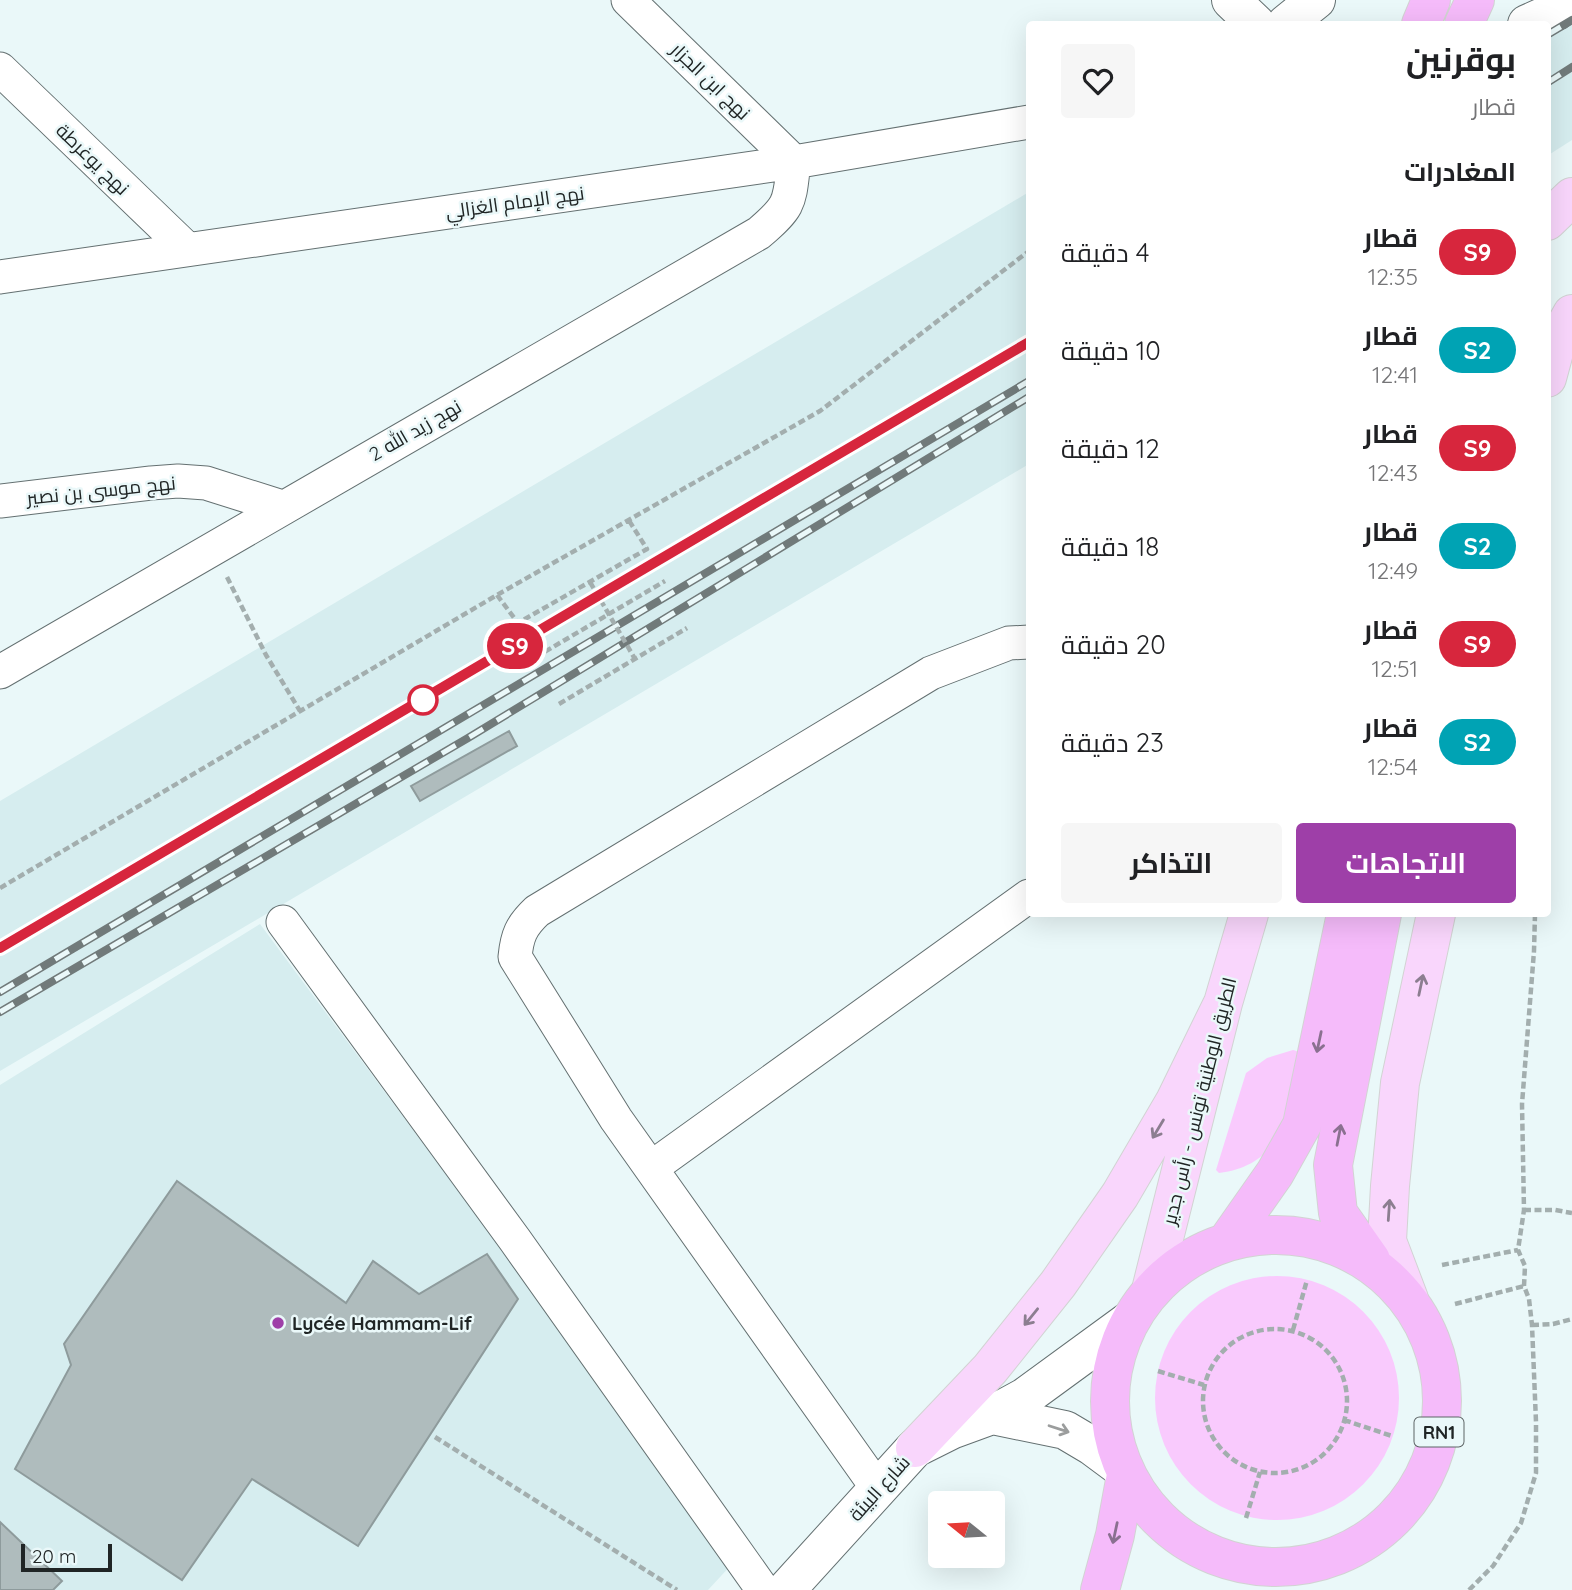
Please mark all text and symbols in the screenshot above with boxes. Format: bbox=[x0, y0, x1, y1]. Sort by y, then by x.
street label: نهج ابن الجزار bbox=[664, 37, 756, 126]
text: بوقرنين bbox=[1406, 38, 1516, 79]
button: heart bbox=[1061, 44, 1135, 118]
text: قطار bbox=[1472, 92, 1516, 121]
street label: نهج يوغرطة bbox=[50, 118, 135, 201]
text: المغادرات bbox=[1404, 155, 1516, 188]
street label: نهج الإمام الغزالي bbox=[444, 180, 586, 227]
text: قطار bbox=[1364, 221, 1418, 254]
text: 4 دقيقة bbox=[1061, 236, 1149, 269]
text: S9 bbox=[1464, 237, 1491, 267]
text: 12:35 bbox=[1368, 262, 1418, 291]
text: قطار bbox=[1364, 319, 1418, 352]
text: 10 دقيقة bbox=[1061, 334, 1161, 367]
text: S2 bbox=[1464, 335, 1491, 365]
text: 12:41 bbox=[1372, 360, 1418, 389]
street label: نهج زيد الله 2 bbox=[365, 394, 466, 468]
text: قطار bbox=[1364, 417, 1418, 450]
text: 12 دقيقة bbox=[1061, 432, 1160, 465]
text: S9 bbox=[1464, 433, 1491, 463]
text: 12:43 bbox=[1368, 458, 1418, 487]
street label: نهج موسى بن نصير bbox=[24, 470, 177, 512]
text: قطار bbox=[1364, 515, 1418, 548]
text: 18 دقيقة bbox=[1061, 530, 1159, 563]
text: S2 bbox=[1464, 531, 1491, 561]
text: 12:49 bbox=[1368, 556, 1418, 585]
text: قطار bbox=[1364, 613, 1418, 646]
line badge: S9 bbox=[484, 623, 546, 669]
text: 20 دقيقة bbox=[1061, 628, 1166, 661]
text: S9 bbox=[1464, 629, 1491, 659]
text: S9 bbox=[501, 631, 529, 661]
text: 12:51 bbox=[1371, 654, 1418, 683]
unlabelled marker bbox=[408, 685, 438, 715]
text: قطار bbox=[1364, 711, 1418, 744]
text: 23 دقيقة bbox=[1061, 726, 1164, 759]
text: S2 bbox=[1464, 727, 1491, 757]
text: 12:54 bbox=[1368, 752, 1418, 781]
button: التذاكر bbox=[1061, 823, 1282, 903]
button: الاتجاهات bbox=[1296, 823, 1516, 903]
one-way arrow bbox=[1414, 974, 1428, 997]
street label: الطريق الوطنية تونس - رأس جدير bbox=[1156, 975, 1242, 1228]
one-way arrow bbox=[1312, 1030, 1326, 1053]
one-way arrow bbox=[1151, 1119, 1165, 1139]
one-way arrow bbox=[1333, 1124, 1346, 1147]
one-way arrow bbox=[1383, 1199, 1396, 1222]
one-way arrow bbox=[1023, 1308, 1039, 1326]
place label: Lycée Hammam-Lif bbox=[292, 1311, 473, 1335]
marker: Lycée Hammam-Lif bbox=[270, 1315, 286, 1331]
road number: RN1 bbox=[1414, 1418, 1464, 1447]
one-way arrow bbox=[1047, 1424, 1069, 1437]
street label: شارع البيئة bbox=[843, 1450, 916, 1527]
north arrow bbox=[928, 1491, 1004, 1568]
map controls bbox=[928, 1491, 1005, 1568]
one-way arrow bbox=[1107, 1521, 1121, 1544]
scale bar bbox=[21, 1541, 112, 1573]
text: 20 m bbox=[32, 1544, 76, 1568]

